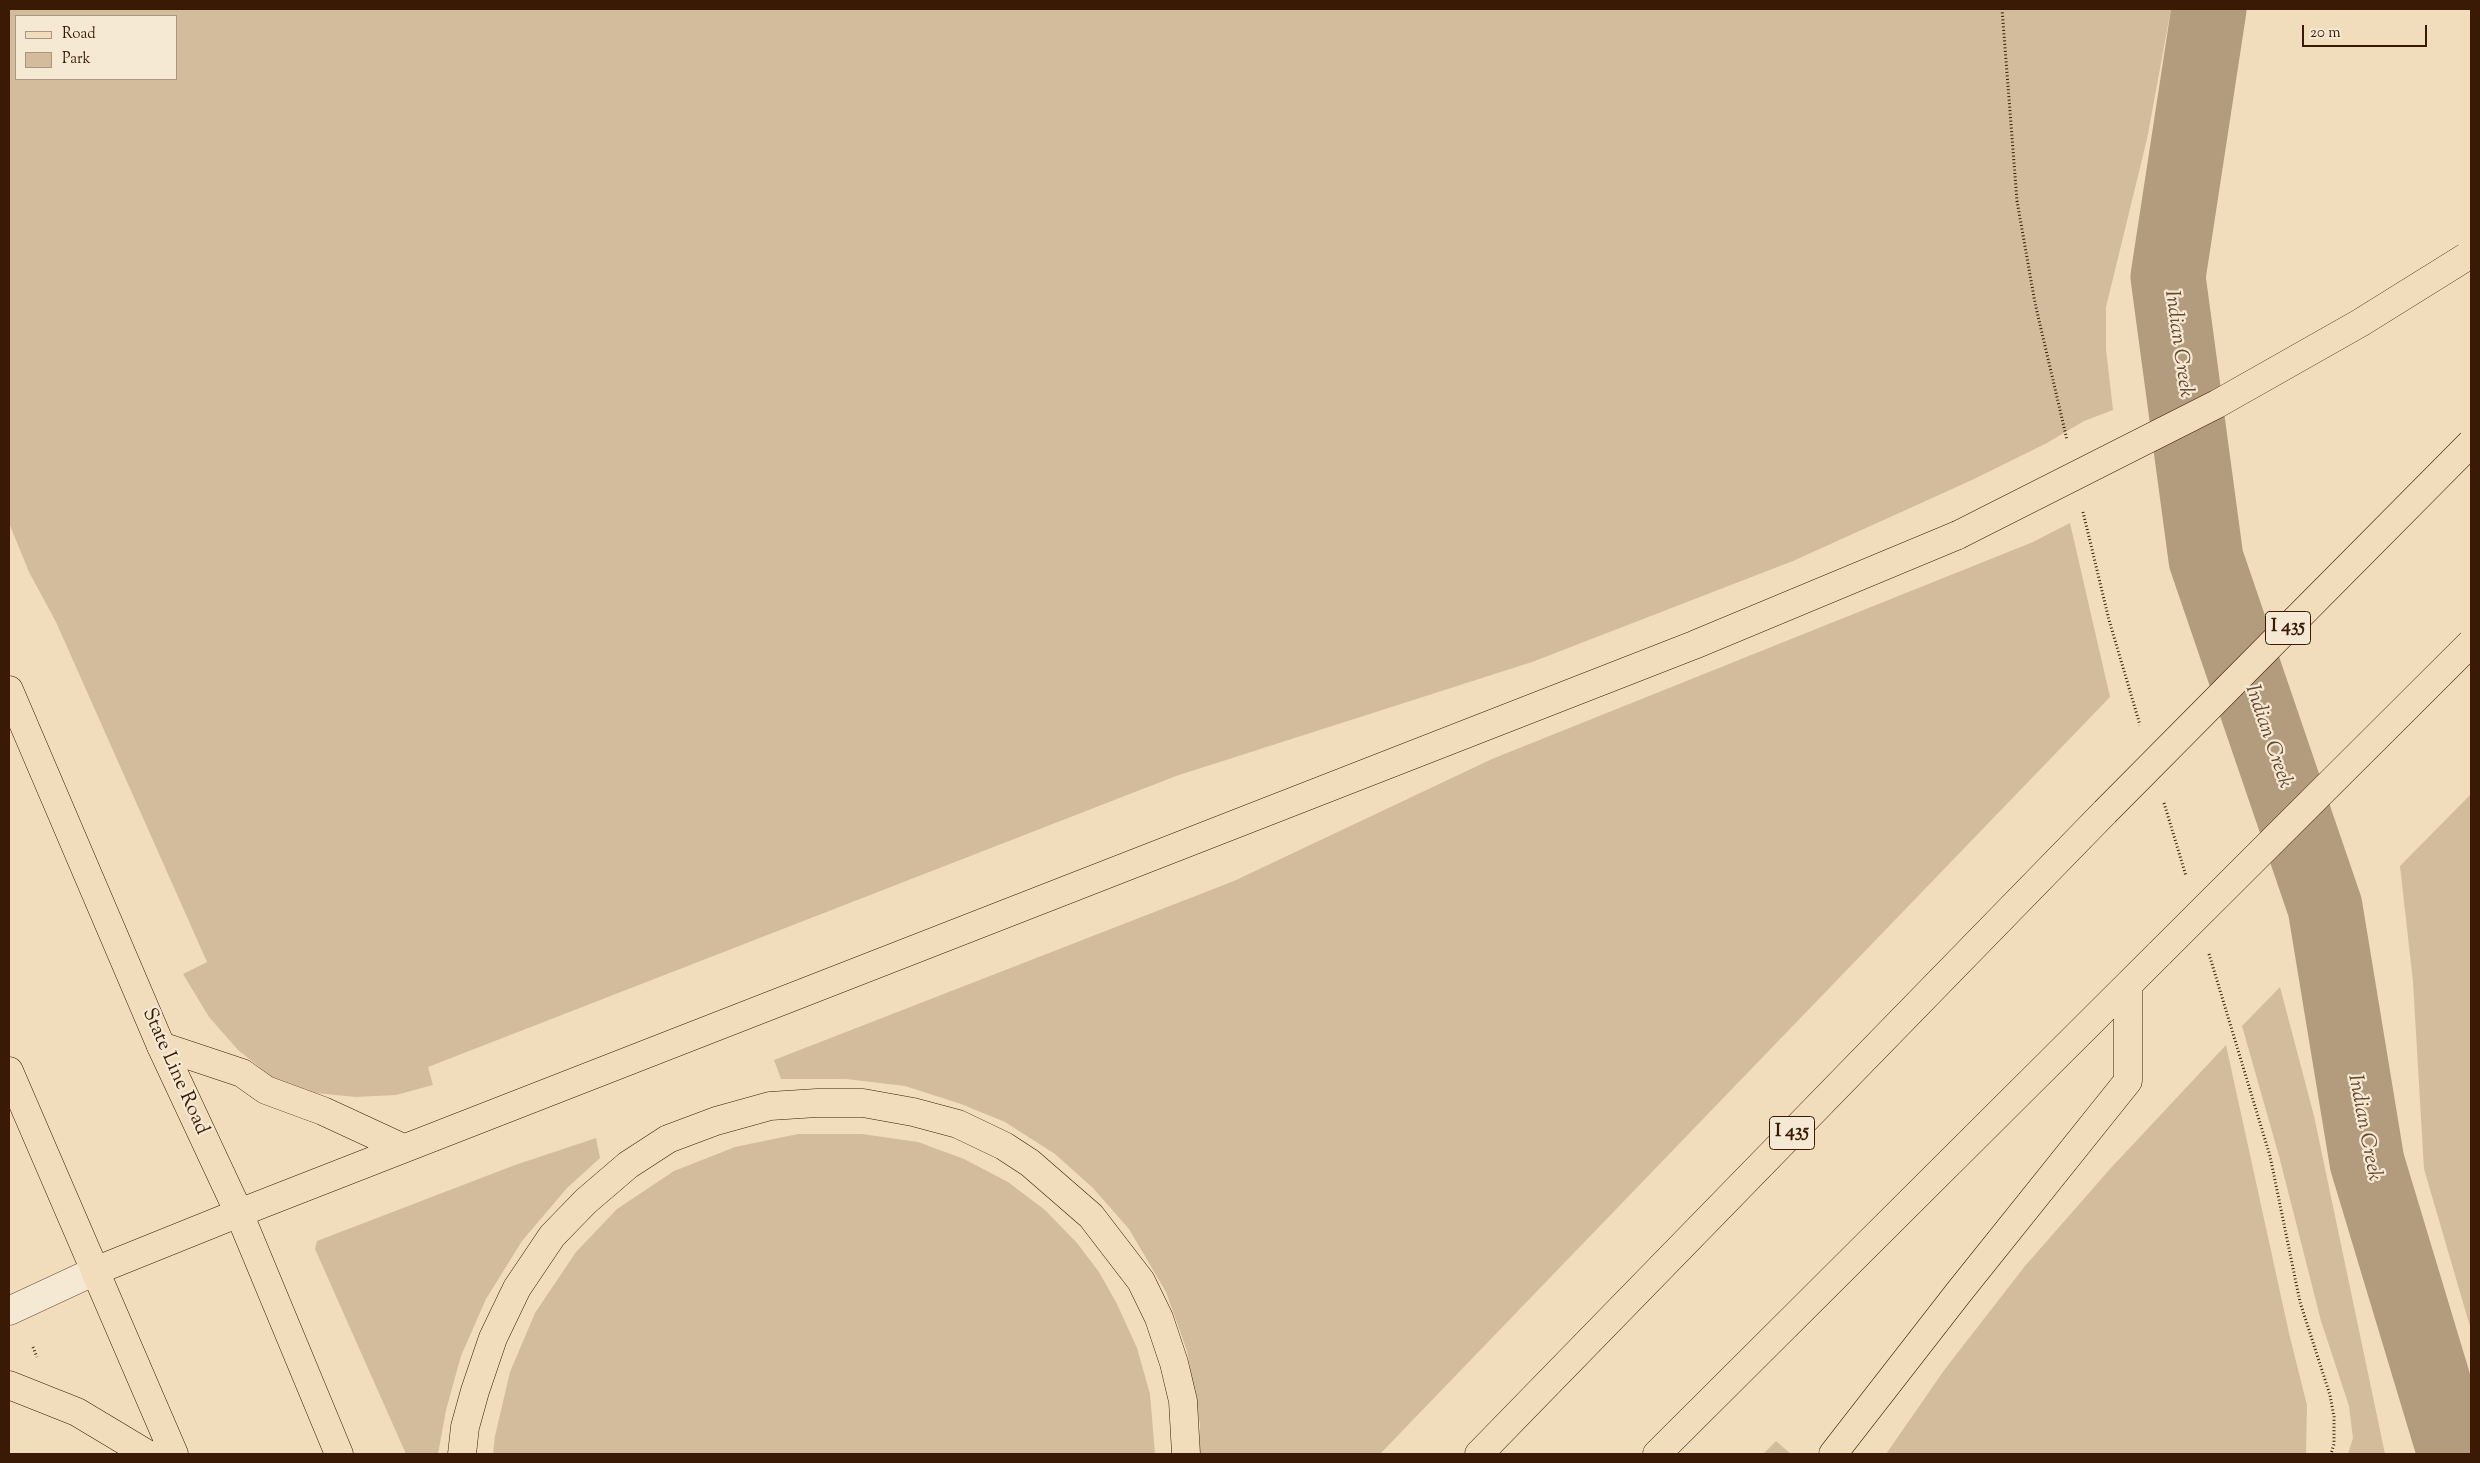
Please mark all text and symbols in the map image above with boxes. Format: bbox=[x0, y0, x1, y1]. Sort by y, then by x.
legend bbox=[15, 15, 178, 80]
scale bar bbox=[2305, 15, 2430, 47]
text: 20 m bbox=[2310, 23, 2341, 44]
text: Road bbox=[62, 24, 96, 45]
text: Park bbox=[62, 49, 91, 70]
water label: Indian Creek bbox=[2157, 289, 2197, 399]
road number: I 435 bbox=[2266, 612, 2310, 644]
water label: Indian Creek bbox=[2238, 682, 2296, 792]
street label: State Line Road bbox=[135, 1005, 213, 1139]
water label: Indian Creek bbox=[2340, 1073, 2386, 1183]
road number: I 435 bbox=[1770, 1116, 1814, 1150]

